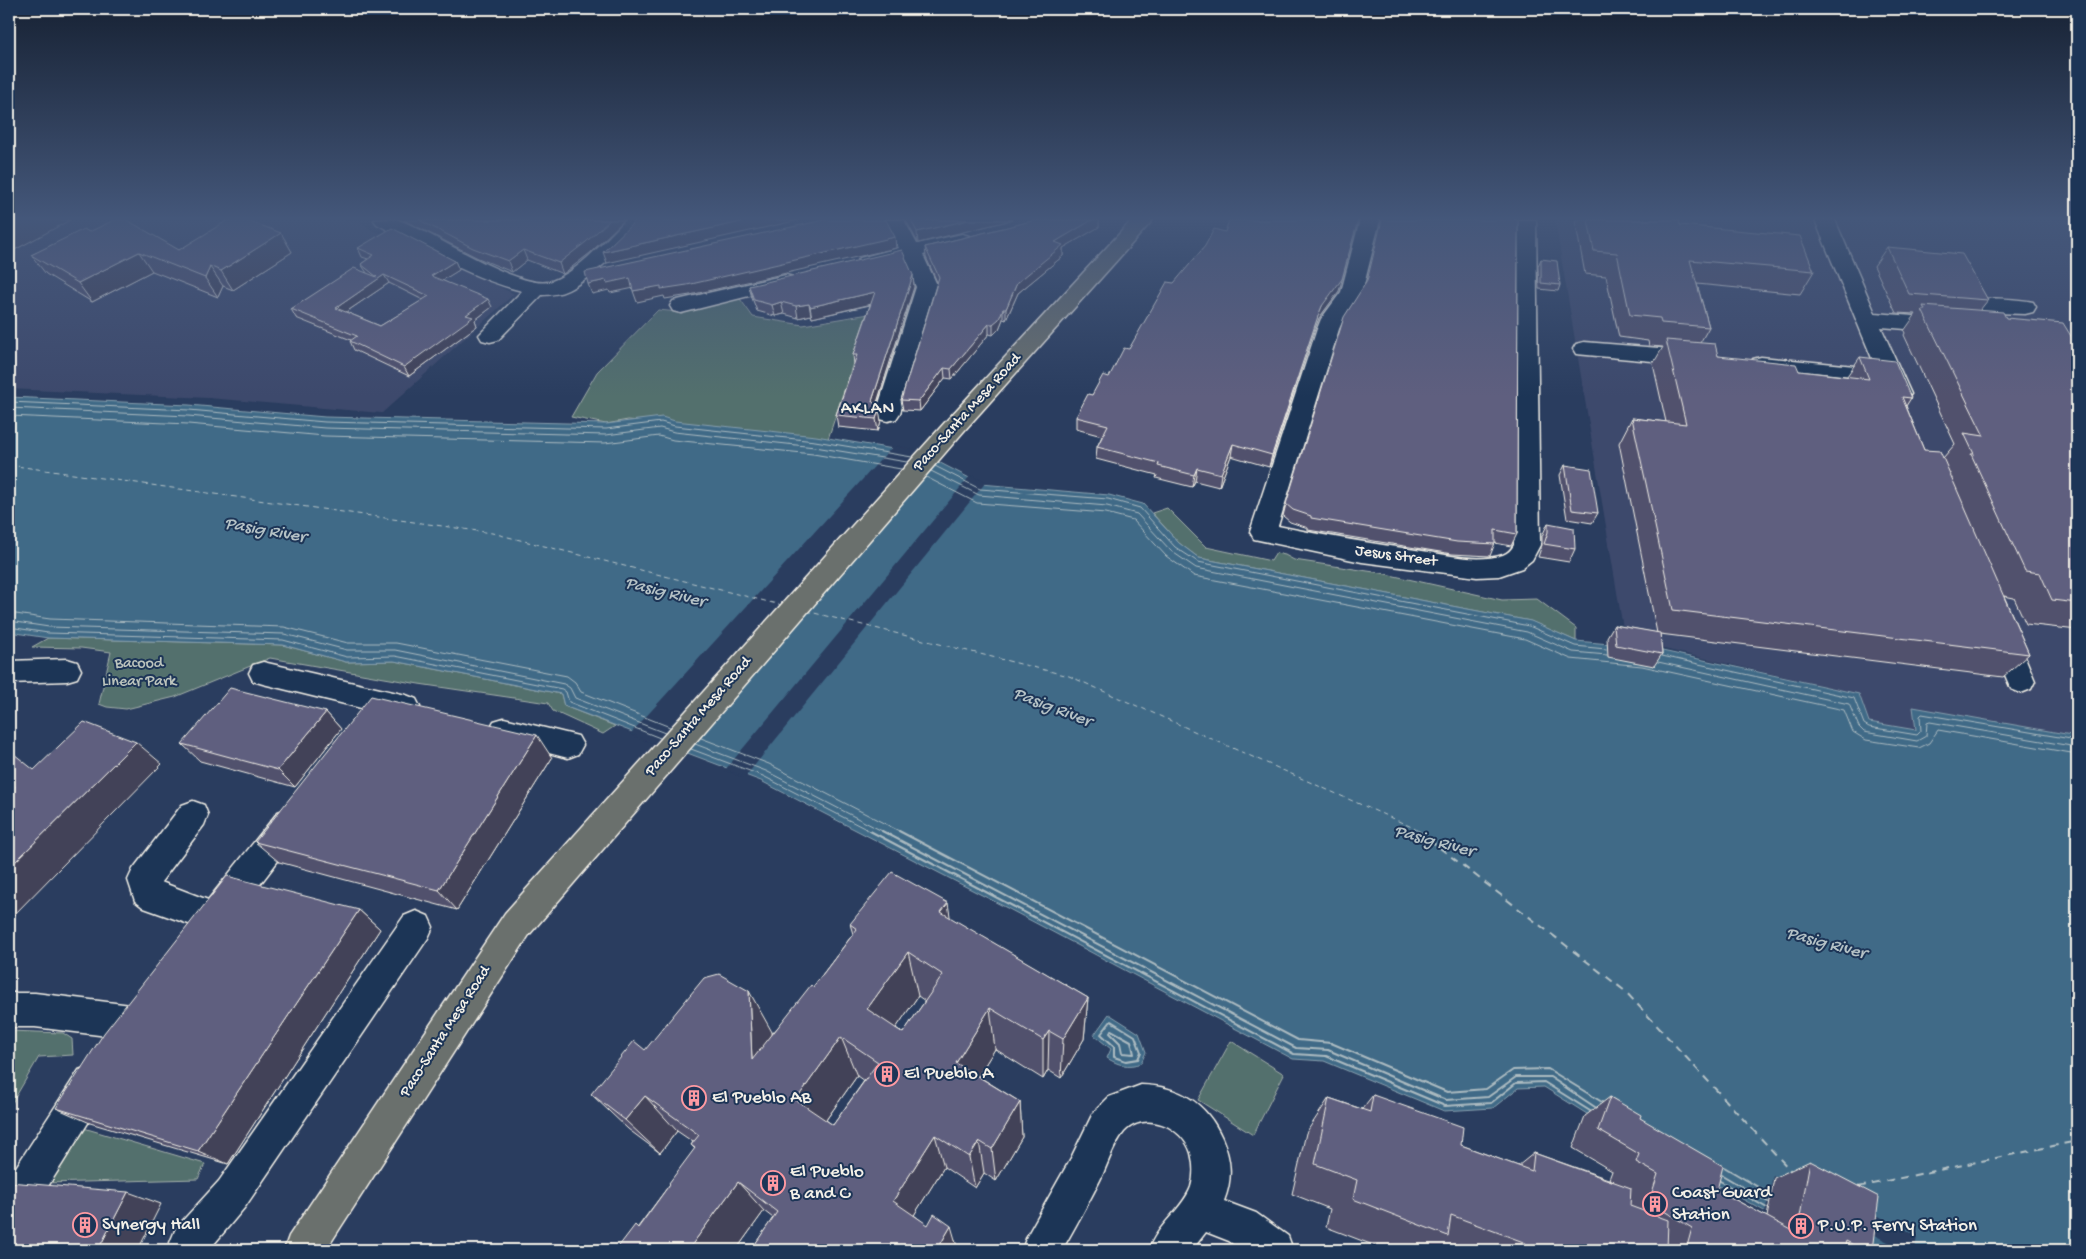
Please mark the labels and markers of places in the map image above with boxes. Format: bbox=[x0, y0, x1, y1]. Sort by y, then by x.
building icon: El Pueblo A bbox=[874, 1061, 900, 1087]
place label: El Pueblo A bbox=[904, 1063, 995, 1086]
building icon: El Pueblo AB bbox=[681, 1085, 707, 1111]
place label: El Pueblo AB bbox=[712, 1087, 813, 1110]
place label: El Pueblo B and C bbox=[789, 1161, 864, 1206]
building icon: El Pueblo B and C bbox=[760, 1170, 786, 1196]
place label: Coast Guard Station bbox=[1672, 1182, 1773, 1227]
building icon: Coast Guard Station bbox=[1642, 1191, 1668, 1217]
building icon: Synergy Hall bbox=[72, 1212, 98, 1238]
building icon: P.U.P. Ferry Station bbox=[1788, 1213, 1814, 1239]
place label: Synergy Hall bbox=[102, 1214, 200, 1237]
place label: P.U.P. Ferry Station bbox=[1817, 1215, 1977, 1238]

